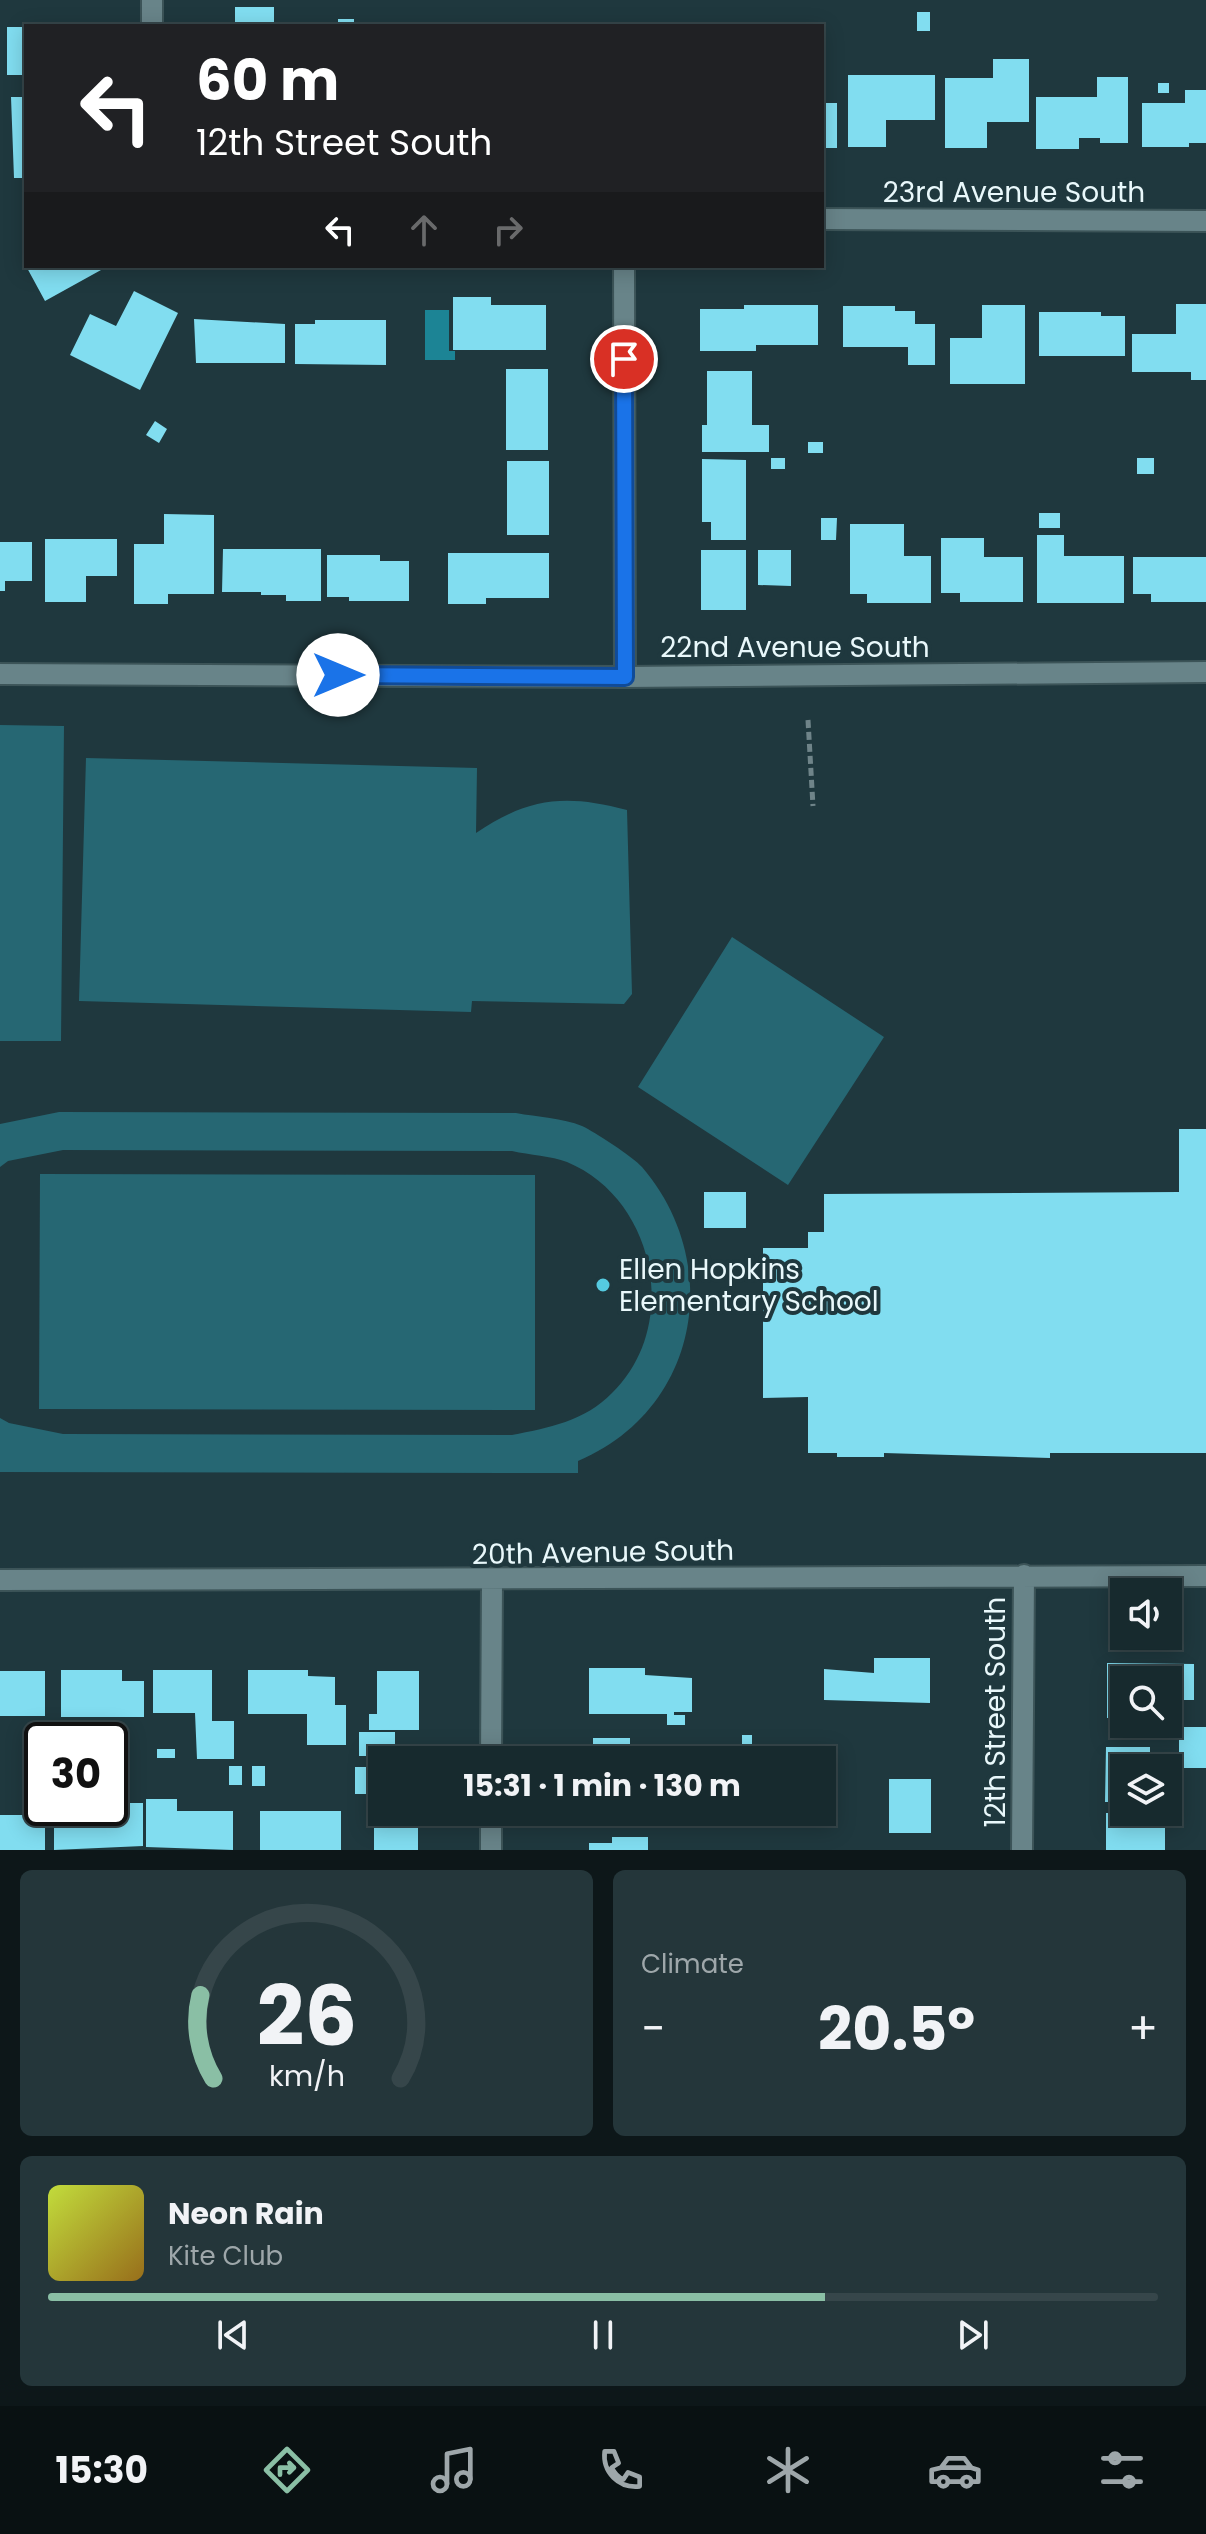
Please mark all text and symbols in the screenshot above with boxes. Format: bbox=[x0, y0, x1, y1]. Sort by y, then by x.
text: 60 m bbox=[196, 41, 339, 120]
icon: left bbox=[64, 56, 168, 160]
text: 12th Street South bbox=[196, 117, 492, 168]
street label: 23rd Avenue South bbox=[883, 173, 1145, 212]
icon: left bbox=[318, 208, 362, 252]
icon: ahead bbox=[402, 208, 446, 252]
icon: right bbox=[486, 208, 530, 252]
pin bbox=[590, 325, 658, 393]
icon: arrive bbox=[602, 337, 646, 381]
street label: 22nd Avenue South bbox=[660, 628, 930, 667]
position arrow bbox=[296, 633, 380, 717]
place label: Ellen Hopkins Elementary School bbox=[619, 1250, 879, 1321]
marker: Ellen Hopkins Elementary School bbox=[594, 1276, 612, 1294]
street label: 20th Avenue South bbox=[472, 1531, 734, 1574]
map controls bbox=[1110, 1578, 1182, 1826]
button: sound bbox=[1110, 1578, 1182, 1650]
street label: 12th Street South bbox=[976, 1597, 1015, 1827]
button: search bbox=[1110, 1666, 1182, 1738]
speed limit sign: 30 bbox=[24, 1722, 128, 1826]
button: layers bbox=[1110, 1754, 1182, 1826]
text: 15:31 · 1 min · 130 m bbox=[463, 1764, 741, 1807]
text: Climate bbox=[641, 1946, 744, 1982]
text: 26 bbox=[256, 1958, 357, 2074]
text: 20.5° bbox=[818, 1987, 975, 2071]
text: − bbox=[641, 1998, 665, 2059]
text: + bbox=[1128, 1998, 1158, 2059]
text: km/h bbox=[268, 2056, 345, 2096]
text: Neon Rain bbox=[168, 2192, 324, 2235]
text: Kite Club bbox=[168, 2238, 283, 2274]
icon: previous bbox=[211, 2313, 255, 2357]
icon: pause bbox=[581, 2313, 625, 2357]
icon: next bbox=[951, 2313, 995, 2357]
icon: directions bbox=[259, 2442, 315, 2498]
icon: music bbox=[426, 2442, 482, 2498]
icon: phone bbox=[593, 2442, 649, 2498]
icon: climate bbox=[760, 2442, 816, 2498]
icon: car bbox=[927, 2442, 983, 2498]
icon: filters bbox=[1094, 2442, 1150, 2498]
text: 15:30 bbox=[56, 2445, 148, 2496]

